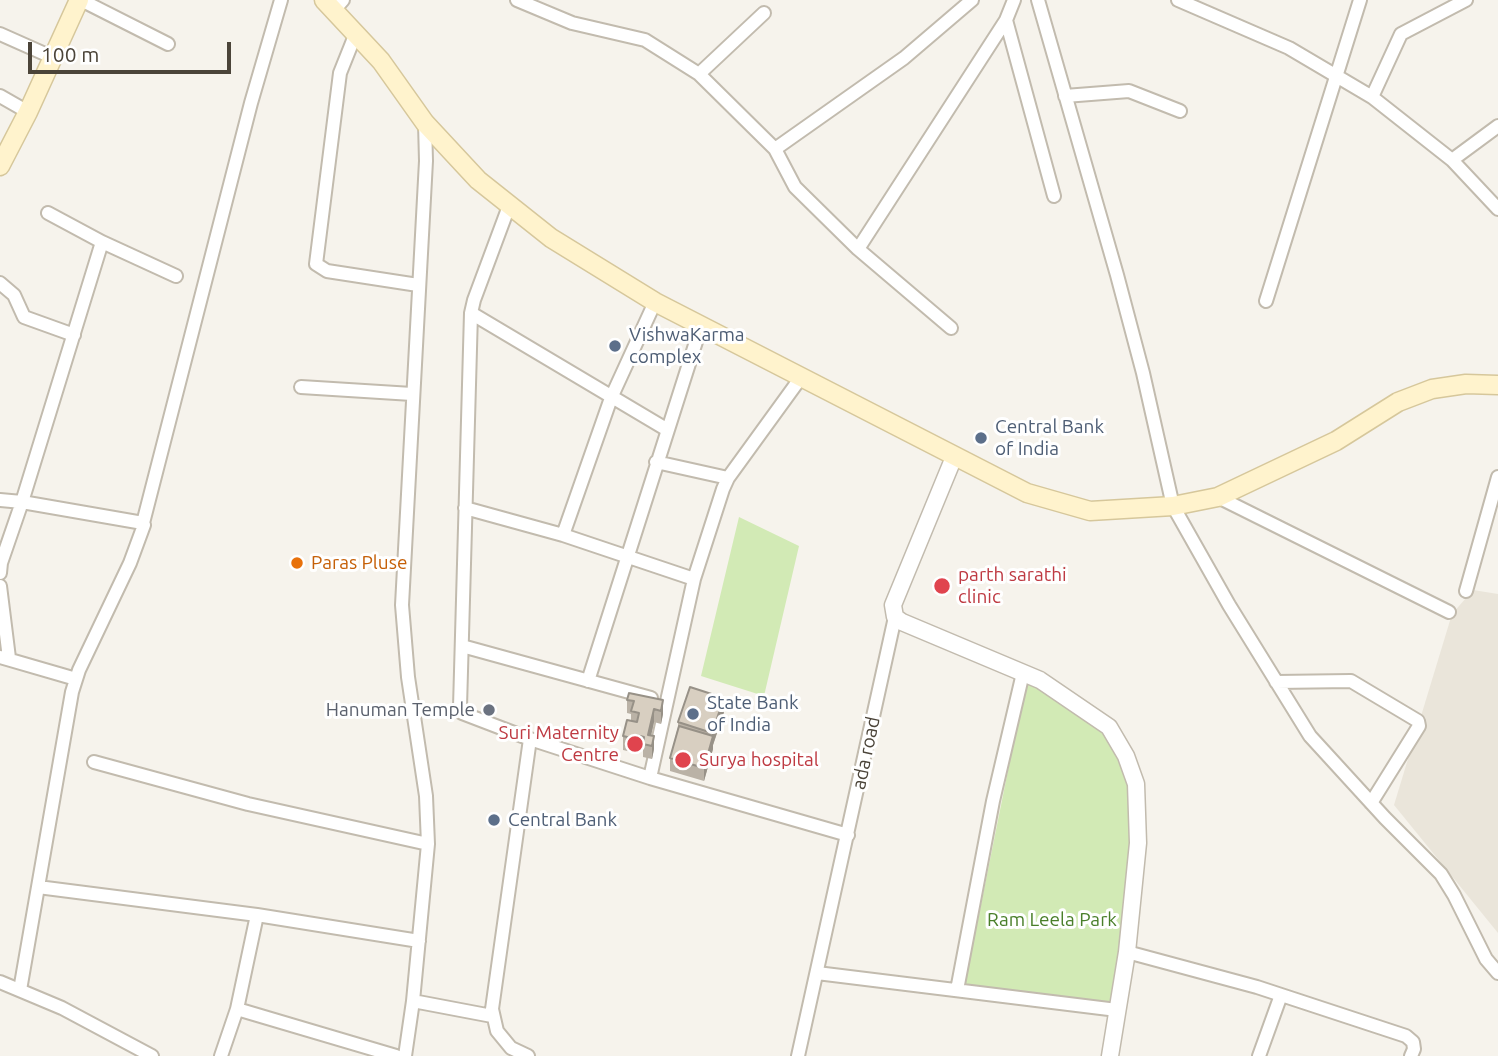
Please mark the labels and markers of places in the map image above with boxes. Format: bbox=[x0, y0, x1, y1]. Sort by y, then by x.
place label: VishwaKarma complex bbox=[629, 324, 745, 368]
marker: VishwaKarma complex bbox=[607, 338, 623, 354]
place label: Central Bank of India bbox=[995, 416, 1104, 460]
marker: Central Bank of India bbox=[973, 430, 989, 446]
place label: Paras Pluse bbox=[311, 552, 407, 574]
marker: Paras Pluse bbox=[289, 555, 305, 571]
place label: parth sarathi clinic bbox=[958, 564, 1067, 608]
marker: parth sarathi clinic bbox=[932, 576, 952, 596]
place label: State Bank of India bbox=[707, 692, 799, 736]
place label: Hanuman Temple bbox=[326, 699, 475, 721]
marker: Hanuman Temple bbox=[481, 702, 497, 718]
marker: State Bank of India bbox=[685, 706, 701, 722]
place label: Suri Maternity Centre bbox=[499, 722, 619, 766]
marker: Suri Maternity Centre bbox=[625, 734, 645, 754]
place label: Surya hospital bbox=[699, 749, 819, 771]
marker: Surya hospital bbox=[673, 750, 693, 770]
place label: Central Bank bbox=[508, 809, 617, 831]
marker: Central Bank bbox=[486, 812, 502, 828]

